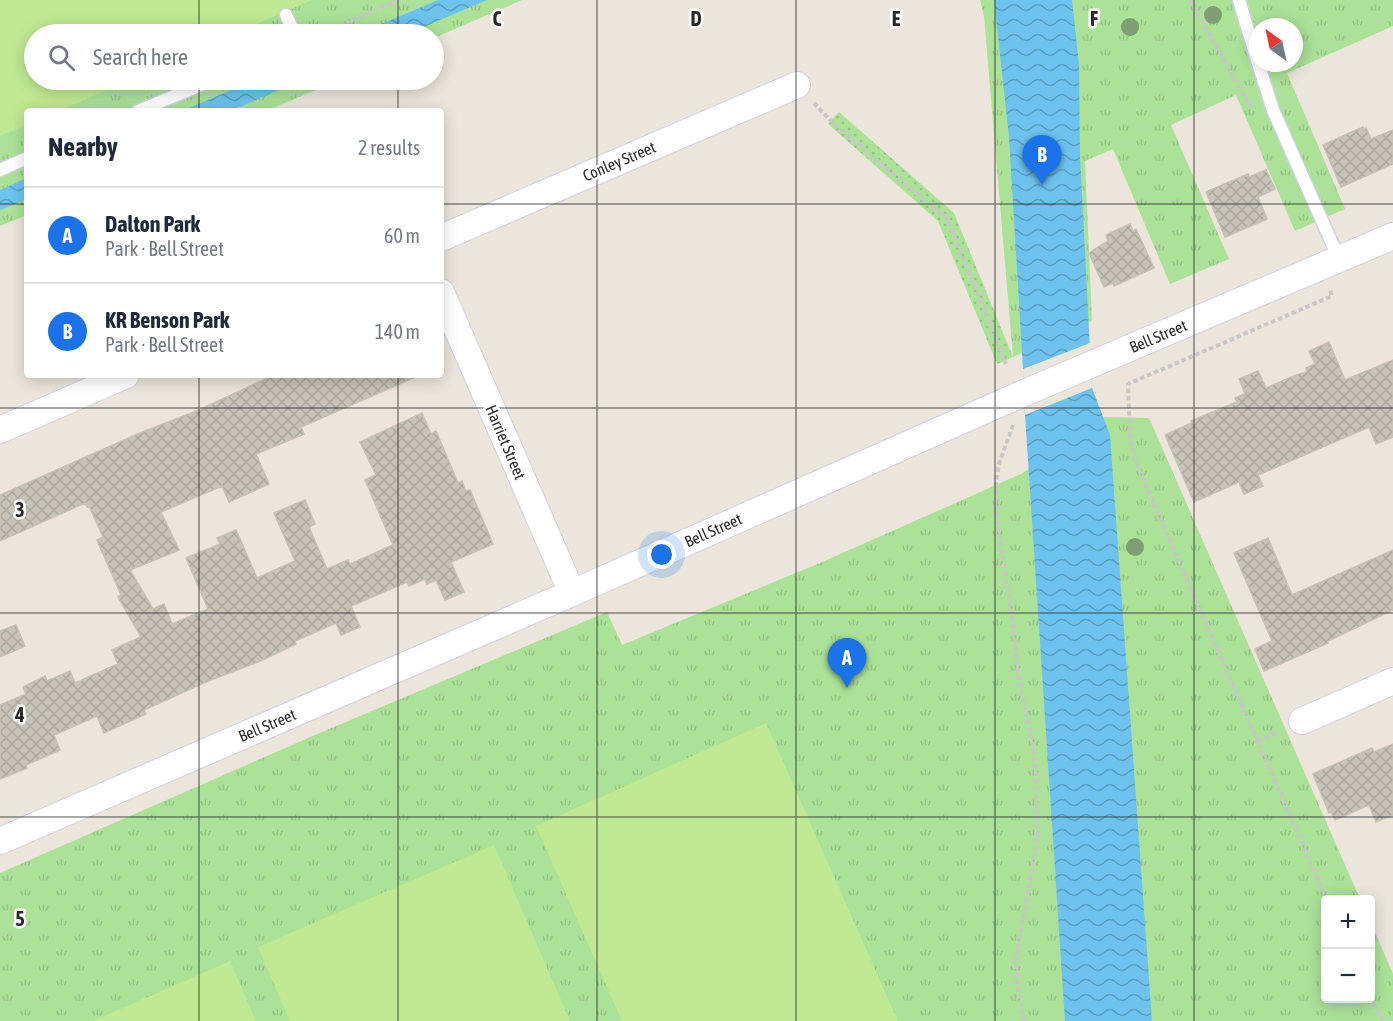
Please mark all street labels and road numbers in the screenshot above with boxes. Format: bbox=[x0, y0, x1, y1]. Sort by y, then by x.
street label: Conley Street bbox=[580, 137, 659, 185]
street label: Bell Street bbox=[1127, 316, 1190, 356]
street label: Harriet Street bbox=[482, 402, 530, 482]
street label: Bell Street bbox=[682, 509, 745, 551]
street label: Bell Street bbox=[236, 705, 299, 745]

